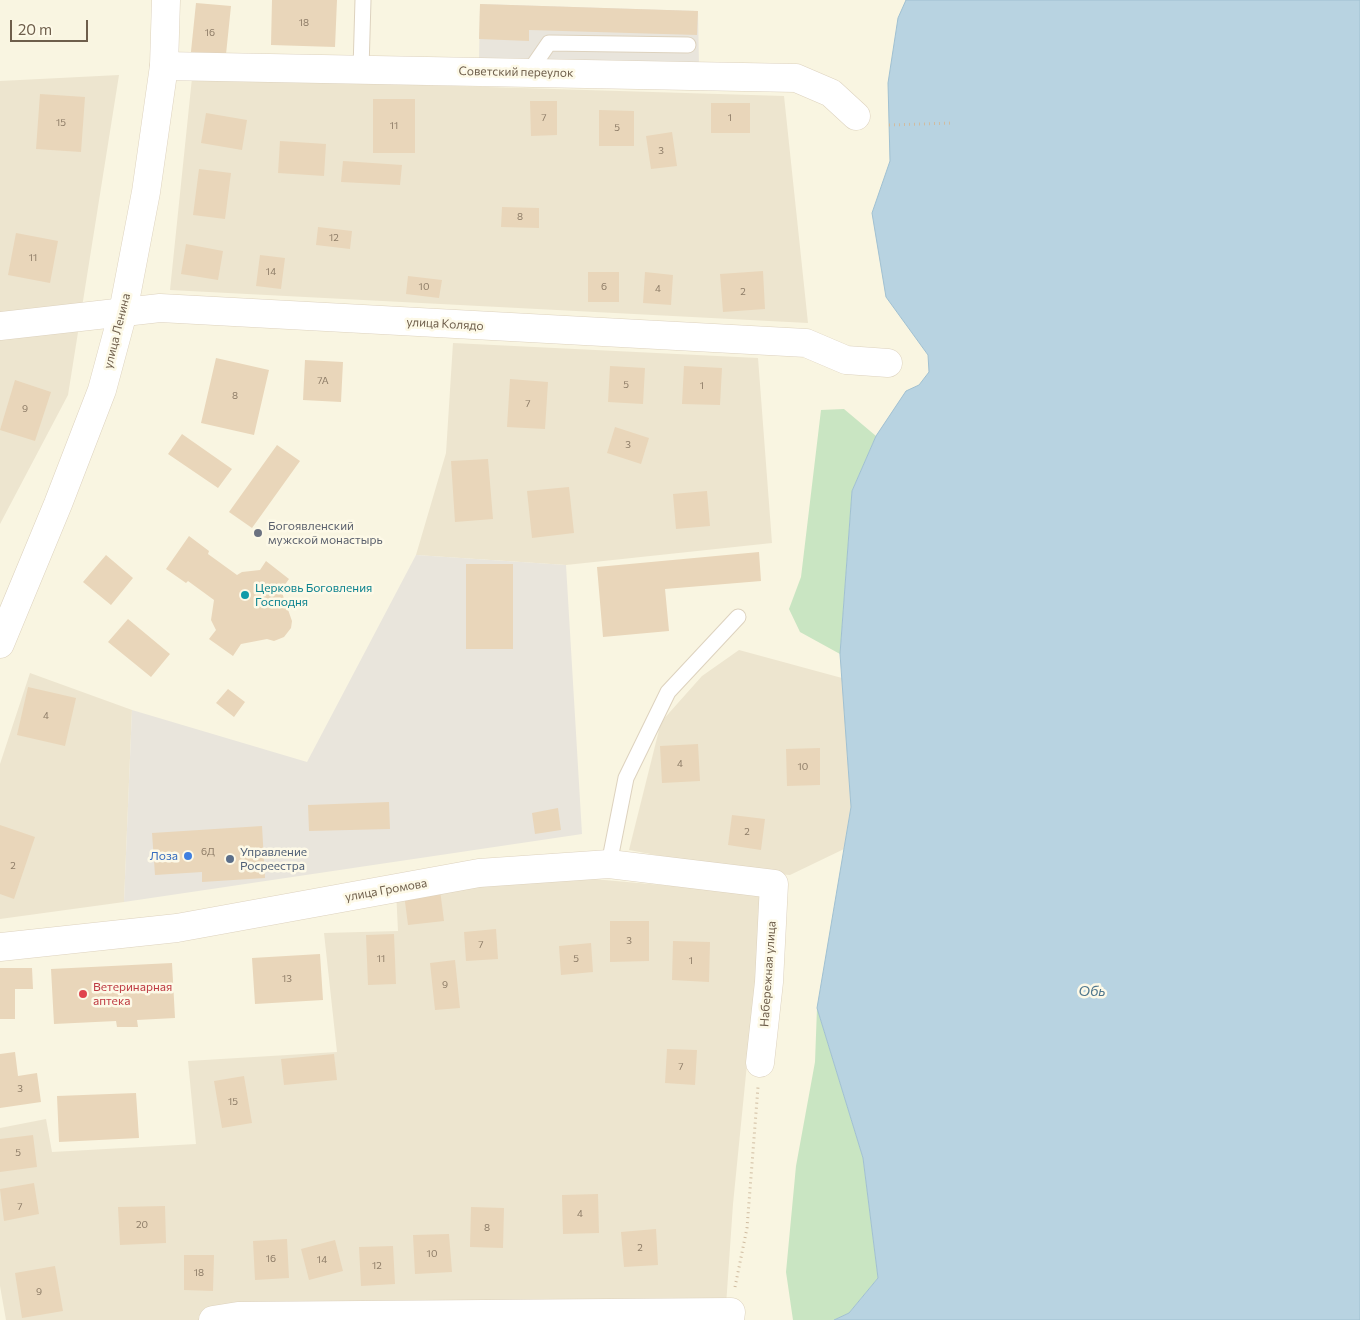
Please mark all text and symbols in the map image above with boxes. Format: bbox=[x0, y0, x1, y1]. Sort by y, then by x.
scale bar bbox=[12, 10, 90, 42]
house number: 18 bbox=[299, 17, 309, 29]
text: 20 m bbox=[18, 20, 52, 38]
house number: 16 bbox=[205, 27, 215, 39]
street label: Советский переулок bbox=[459, 64, 573, 80]
house number: 7 bbox=[541, 112, 547, 124]
house number: 1 bbox=[728, 112, 732, 124]
house number: 15 bbox=[56, 117, 66, 129]
house number: 11 bbox=[390, 120, 398, 132]
house number: 5 bbox=[614, 122, 620, 134]
house number: 3 bbox=[658, 145, 664, 157]
house number: 8 bbox=[517, 211, 523, 223]
house number: 12 bbox=[329, 232, 339, 244]
house number: 11 bbox=[29, 252, 37, 264]
house number: 14 bbox=[266, 266, 276, 278]
house number: 10 bbox=[419, 281, 429, 293]
house number: 6 bbox=[601, 281, 607, 293]
house number: 4 bbox=[655, 283, 661, 295]
house number: 2 bbox=[740, 286, 746, 298]
street label: улица Ленина bbox=[101, 292, 133, 370]
street label: улица Колядо bbox=[406, 315, 484, 333]
house number: 7А bbox=[317, 375, 329, 387]
house number: 5 bbox=[623, 379, 629, 391]
house number: 1 bbox=[700, 380, 704, 392]
house number: 8 bbox=[232, 390, 238, 402]
house number: 7 bbox=[525, 398, 531, 410]
house number: 9 bbox=[22, 403, 28, 415]
house number: 3 bbox=[625, 439, 631, 451]
place label: Богоявленский мужской монастырь bbox=[268, 519, 383, 547]
marker: Богоявленский мужской монастырь bbox=[252, 527, 264, 539]
place label: Церковь Боговления Господня bbox=[255, 581, 372, 609]
marker: Церковь Боговления Господня bbox=[239, 589, 251, 601]
house number: 4 bbox=[43, 710, 49, 722]
house number: 4 bbox=[677, 758, 683, 770]
house number: 10 bbox=[798, 761, 808, 773]
house number: 2 bbox=[744, 826, 750, 838]
place label: Управление Росреестра bbox=[240, 845, 307, 873]
house number: 6Д bbox=[201, 846, 215, 858]
place label: Лоза bbox=[150, 849, 178, 863]
marker: Лоза bbox=[182, 850, 194, 862]
marker: Управление Росреестра bbox=[224, 853, 236, 865]
house number: 2 bbox=[10, 860, 16, 872]
street label: улица Громова bbox=[344, 876, 428, 904]
street label: Набережная улица bbox=[757, 921, 779, 1027]
house number: 3 bbox=[626, 935, 632, 947]
house number: 7 bbox=[478, 939, 484, 951]
house number: 11 bbox=[377, 953, 385, 965]
house number: 5 bbox=[573, 953, 579, 965]
house number: 1 bbox=[689, 955, 693, 967]
house number: 13 bbox=[282, 973, 292, 985]
house number: 9 bbox=[442, 979, 448, 991]
place label: Ветеринарная аптека bbox=[93, 980, 172, 1008]
water label: Обь bbox=[1078, 983, 1106, 999]
marker: Ветеринарная аптека bbox=[77, 988, 89, 1000]
house number: 7 bbox=[678, 1061, 684, 1073]
house number: 3 bbox=[17, 1083, 23, 1095]
house number: 15 bbox=[228, 1096, 238, 1108]
house number: 5 bbox=[15, 1147, 21, 1159]
house number: 7 bbox=[17, 1201, 23, 1213]
house number: 4 bbox=[577, 1208, 583, 1220]
house number: 20 bbox=[136, 1219, 148, 1231]
house number: 8 bbox=[484, 1222, 490, 1234]
house number: 2 bbox=[637, 1242, 643, 1254]
house number: 10 bbox=[427, 1248, 437, 1260]
house number: 16 bbox=[266, 1253, 276, 1265]
house number: 14 bbox=[317, 1254, 327, 1266]
house number: 12 bbox=[372, 1260, 382, 1272]
house number: 18 bbox=[194, 1267, 204, 1279]
house number: 9 bbox=[36, 1286, 42, 1298]

